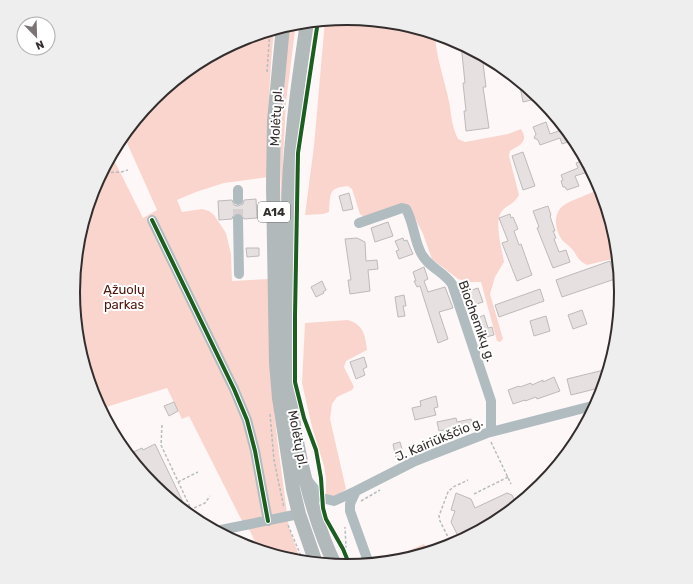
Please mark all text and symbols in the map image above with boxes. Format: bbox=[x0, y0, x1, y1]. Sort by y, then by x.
north arrow bbox=[16, 16, 56, 56]
text: N bbox=[33, 37, 46, 52]
street label: Molėtų pl. bbox=[267, 87, 285, 147]
road number: A14 bbox=[258, 202, 290, 222]
street label: Biochemikų g. bbox=[454, 278, 499, 364]
park label: Ąžuolų parkas bbox=[103, 282, 145, 312]
street label: Molėtų pl. bbox=[285, 409, 311, 469]
street label: J. Kairiūkščio g. bbox=[393, 414, 485, 465]

